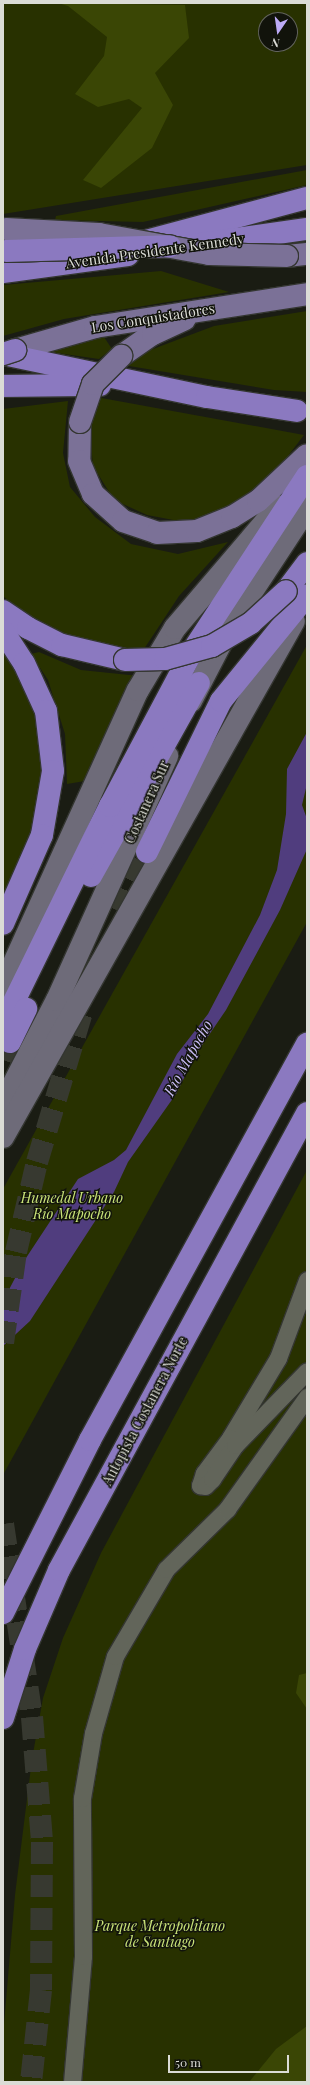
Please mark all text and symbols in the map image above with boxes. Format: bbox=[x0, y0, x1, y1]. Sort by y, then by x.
north arrow bbox=[258, 12, 298, 52]
text: N bbox=[270, 35, 281, 51]
street label: Avenida Presidente Kennedy bbox=[65, 230, 245, 272]
street label: Los Conquistadores bbox=[90, 300, 216, 336]
street label: Costanera Sur bbox=[121, 758, 173, 846]
water label: Río Mapocho bbox=[160, 1017, 216, 1099]
park label: Humedal Urbano Río Mapocho bbox=[21, 1190, 123, 1222]
street label: Autopista Costanera Norte bbox=[99, 1334, 191, 1488]
park label: Parque Metropolitano de Santiago bbox=[95, 1918, 225, 1950]
scale bar bbox=[170, 2047, 291, 2073]
text: 50 m bbox=[175, 2054, 201, 2070]

